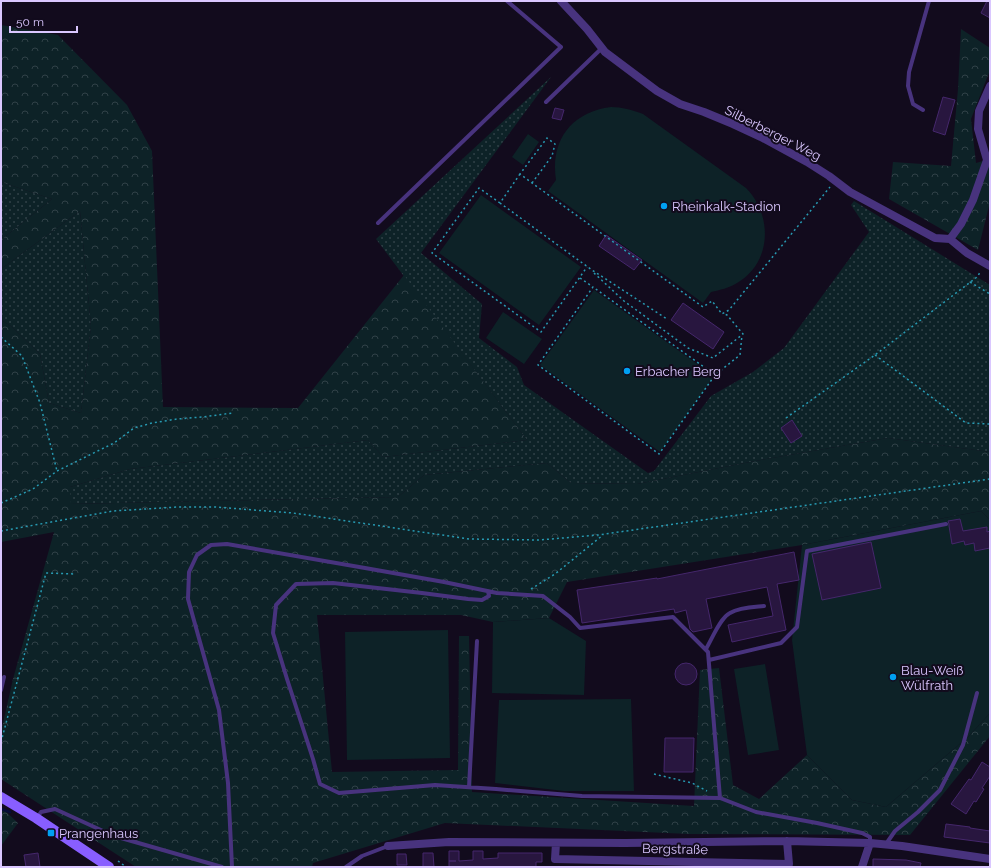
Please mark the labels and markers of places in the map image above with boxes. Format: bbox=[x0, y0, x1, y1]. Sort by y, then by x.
place label: Rheinkalk-Stadion bbox=[672, 199, 781, 214]
marker: Rheinkalk-Stadion bbox=[659, 201, 669, 211]
place label: Erbacher Berg bbox=[635, 364, 721, 379]
marker: Erbacher Berg bbox=[622, 366, 632, 376]
place label: Blau-Weiß Wülfrath bbox=[901, 663, 963, 693]
marker: Blau-Weiß Wülfrath bbox=[888, 672, 898, 682]
place label: Prangenhaus bbox=[59, 826, 138, 841]
marker: Prangenhaus bbox=[46, 828, 56, 838]

